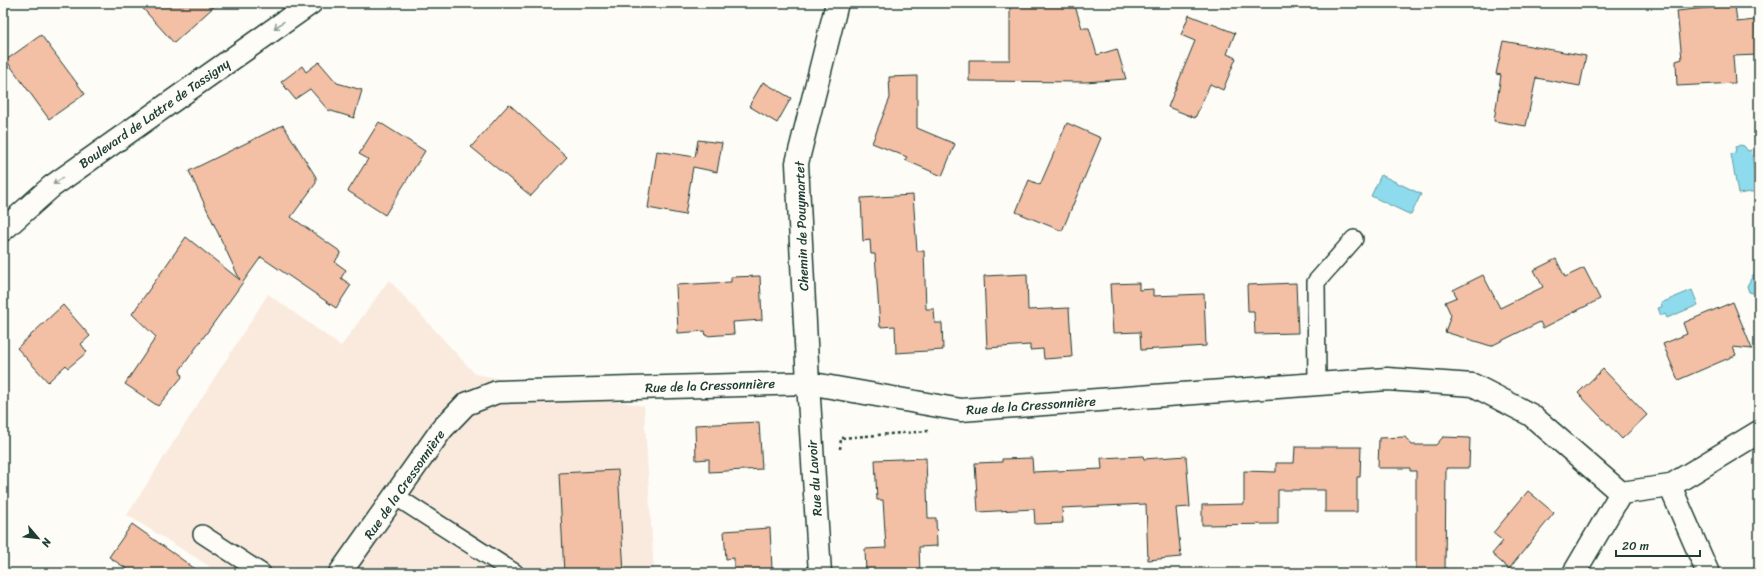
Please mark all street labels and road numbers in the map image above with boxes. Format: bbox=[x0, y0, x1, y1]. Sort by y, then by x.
street label: Boulevard de Lattre de Tassigny bbox=[74, 52, 235, 174]
street label: Chemin de Pouymartet bbox=[788, 160, 815, 291]
street label: Rue de la Cressonnière bbox=[645, 372, 776, 399]
street label: Rue de la Cressonnière bbox=[965, 389, 1097, 422]
street label: Rue de la Cressonnière bbox=[358, 424, 451, 544]
street label: Rue du Lavoir bbox=[800, 438, 829, 517]

